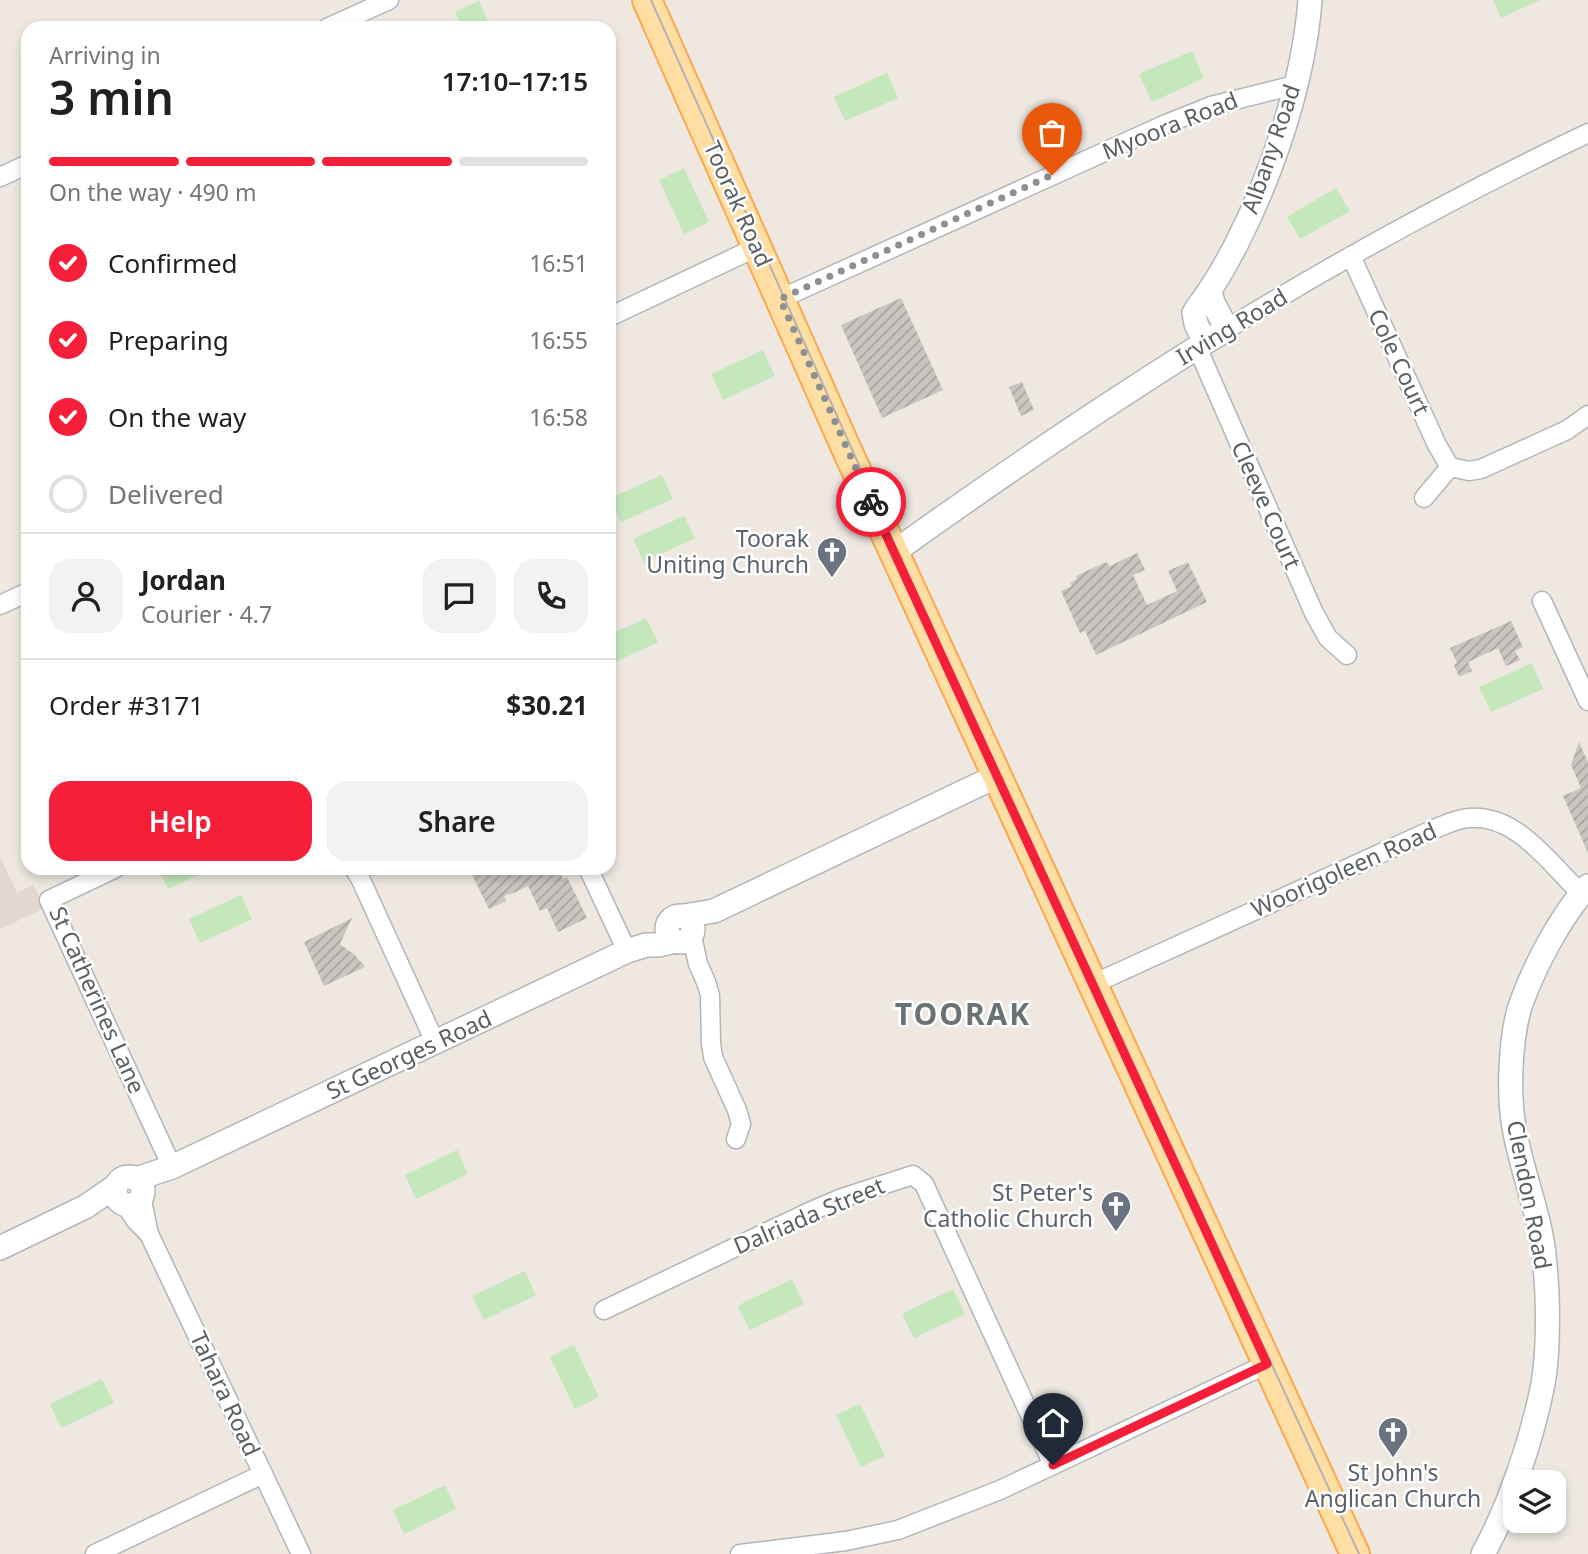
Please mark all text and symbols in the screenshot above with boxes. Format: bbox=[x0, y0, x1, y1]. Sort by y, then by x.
text: Arriving in bbox=[49, 39, 161, 71]
text: 17:10–17:15 bbox=[442, 63, 588, 99]
text: 3 min bbox=[49, 66, 174, 128]
street label: Albany Road bbox=[1233, 80, 1307, 218]
street label: Myoora Road bbox=[1097, 83, 1242, 167]
pin bbox=[1022, 103, 1082, 175]
icon: bag bbox=[1033, 114, 1071, 152]
street label: Toorak Road bbox=[697, 136, 781, 272]
text: On the way · 490 m bbox=[49, 176, 256, 208]
icon: check bbox=[49, 244, 87, 282]
text: Confirmed bbox=[108, 245, 238, 281]
text: 16:51 bbox=[529, 247, 588, 279]
street label: Irving Road bbox=[1170, 280, 1293, 372]
street label: Cole Court bbox=[1361, 303, 1438, 420]
icon: check bbox=[49, 321, 87, 359]
text: Preparing bbox=[108, 322, 229, 358]
text: 16:55 bbox=[529, 324, 588, 356]
icon: check bbox=[49, 398, 87, 436]
text: On the way bbox=[108, 399, 246, 435]
text: 16:58 bbox=[529, 401, 588, 433]
street label: Cleeve Court bbox=[1224, 435, 1309, 574]
courier bbox=[836, 467, 906, 537]
text: Delivered bbox=[108, 476, 224, 512]
icon: bike bbox=[852, 483, 890, 521]
place label: Toorak Uniting Church bbox=[646, 522, 810, 580]
church icon: Toorak Uniting Church bbox=[815, 535, 849, 579]
button: person bbox=[49, 559, 123, 633]
button: chat bbox=[422, 559, 496, 633]
button: phone bbox=[514, 559, 588, 633]
text: Jordan bbox=[141, 562, 226, 598]
text: Courier · 4.7 bbox=[141, 598, 272, 630]
text: Order #3171 bbox=[49, 687, 204, 723]
text: $30.21 bbox=[506, 687, 588, 723]
button: Help bbox=[49, 781, 312, 861]
button: Share bbox=[326, 781, 588, 861]
street label: Woorigoleen Road bbox=[1246, 814, 1441, 924]
street label: St Catherines Lane bbox=[42, 901, 154, 1098]
district label: TOORAK bbox=[895, 993, 1031, 1034]
street label: St Georges Road bbox=[321, 1002, 497, 1106]
street label: Clendon Road bbox=[1500, 1118, 1560, 1272]
street label: Dalriada Street bbox=[728, 1169, 889, 1261]
place label: St Peter's Catholic Church bbox=[923, 1176, 1093, 1234]
church icon: St Peter's Catholic Church bbox=[1099, 1189, 1133, 1233]
street label: Tahara Road bbox=[183, 1326, 269, 1461]
pin bbox=[1023, 1393, 1083, 1465]
icon: home bbox=[1034, 1404, 1072, 1442]
church icon: St John's Anglican Church bbox=[1376, 1415, 1410, 1459]
place label: St John's Anglican Church bbox=[1305, 1456, 1481, 1514]
map controls bbox=[1503, 1470, 1566, 1533]
button: layers bbox=[1503, 1470, 1566, 1533]

